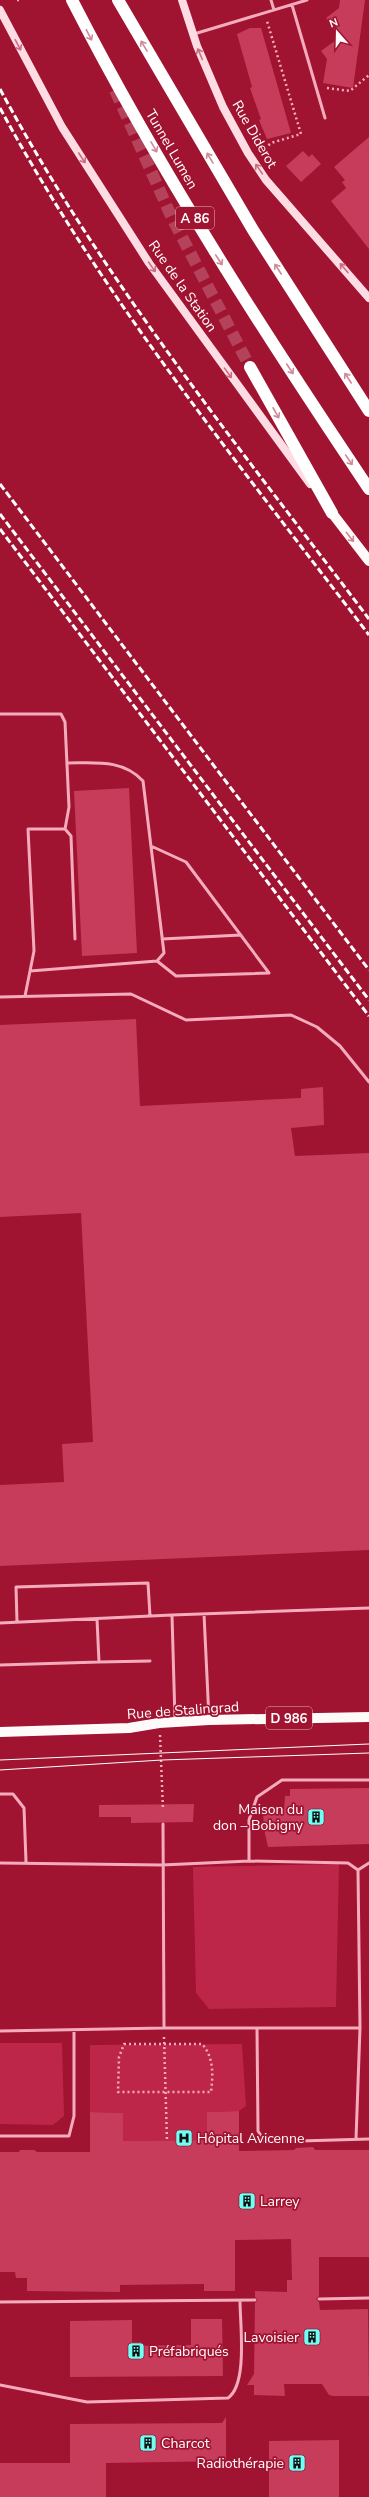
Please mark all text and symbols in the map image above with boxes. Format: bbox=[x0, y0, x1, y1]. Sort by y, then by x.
north arrow bbox=[317, 12, 357, 52]
text: N bbox=[327, 15, 340, 32]
one-way arrow bbox=[86, 28, 94, 40]
one-way arrow bbox=[15, 38, 22, 50]
one-way arrow bbox=[139, 40, 147, 52]
one-way arrow bbox=[196, 48, 204, 60]
street label: Rue Diderot bbox=[228, 97, 282, 172]
street label: Tunnel Lumen bbox=[141, 106, 202, 193]
one-way arrow bbox=[151, 141, 159, 153]
one-way arrow bbox=[78, 152, 86, 164]
one-way arrow bbox=[206, 152, 214, 164]
one-way arrow bbox=[255, 164, 263, 175]
road number: A 86 bbox=[176, 207, 214, 229]
street label: Rue de la Station bbox=[144, 237, 221, 336]
one-way arrow bbox=[216, 254, 224, 266]
one-way arrow bbox=[148, 262, 156, 273]
one-way arrow bbox=[339, 263, 348, 273]
one-way arrow bbox=[274, 264, 282, 275]
one-way arrow bbox=[286, 363, 294, 374]
one-way arrow bbox=[224, 367, 232, 378]
one-way arrow bbox=[344, 373, 352, 384]
one-way arrow bbox=[273, 407, 280, 419]
one-way arrow bbox=[345, 454, 353, 465]
one-way arrow bbox=[346, 531, 355, 542]
street label: Rue de Stalingrad bbox=[126, 1697, 240, 1724]
road number: D 986 bbox=[266, 1707, 312, 1729]
place label: Maison du don – Bobigny bbox=[213, 1800, 304, 1835]
building icon: Maison du don – Bobigny bbox=[306, 1807, 326, 1827]
hospital icon: Hôpital Avicenne bbox=[174, 2128, 194, 2148]
place label: Hôpital Avicenne bbox=[197, 2129, 304, 2148]
building icon: Larrey bbox=[237, 2191, 257, 2211]
place label: Larrey bbox=[260, 2192, 300, 2211]
building icon: Lavoisier bbox=[302, 2327, 322, 2347]
place label: Lavoisier bbox=[243, 2328, 299, 2347]
building icon: Préfabriqués bbox=[126, 2341, 146, 2361]
place label: Préfabriqués bbox=[149, 2342, 229, 2361]
building icon: Charcot bbox=[138, 2433, 158, 2453]
place label: Charcot bbox=[161, 2434, 210, 2453]
building icon: Radiothérapie bbox=[287, 2453, 307, 2473]
place label: Radiothérapie bbox=[197, 2454, 284, 2473]

